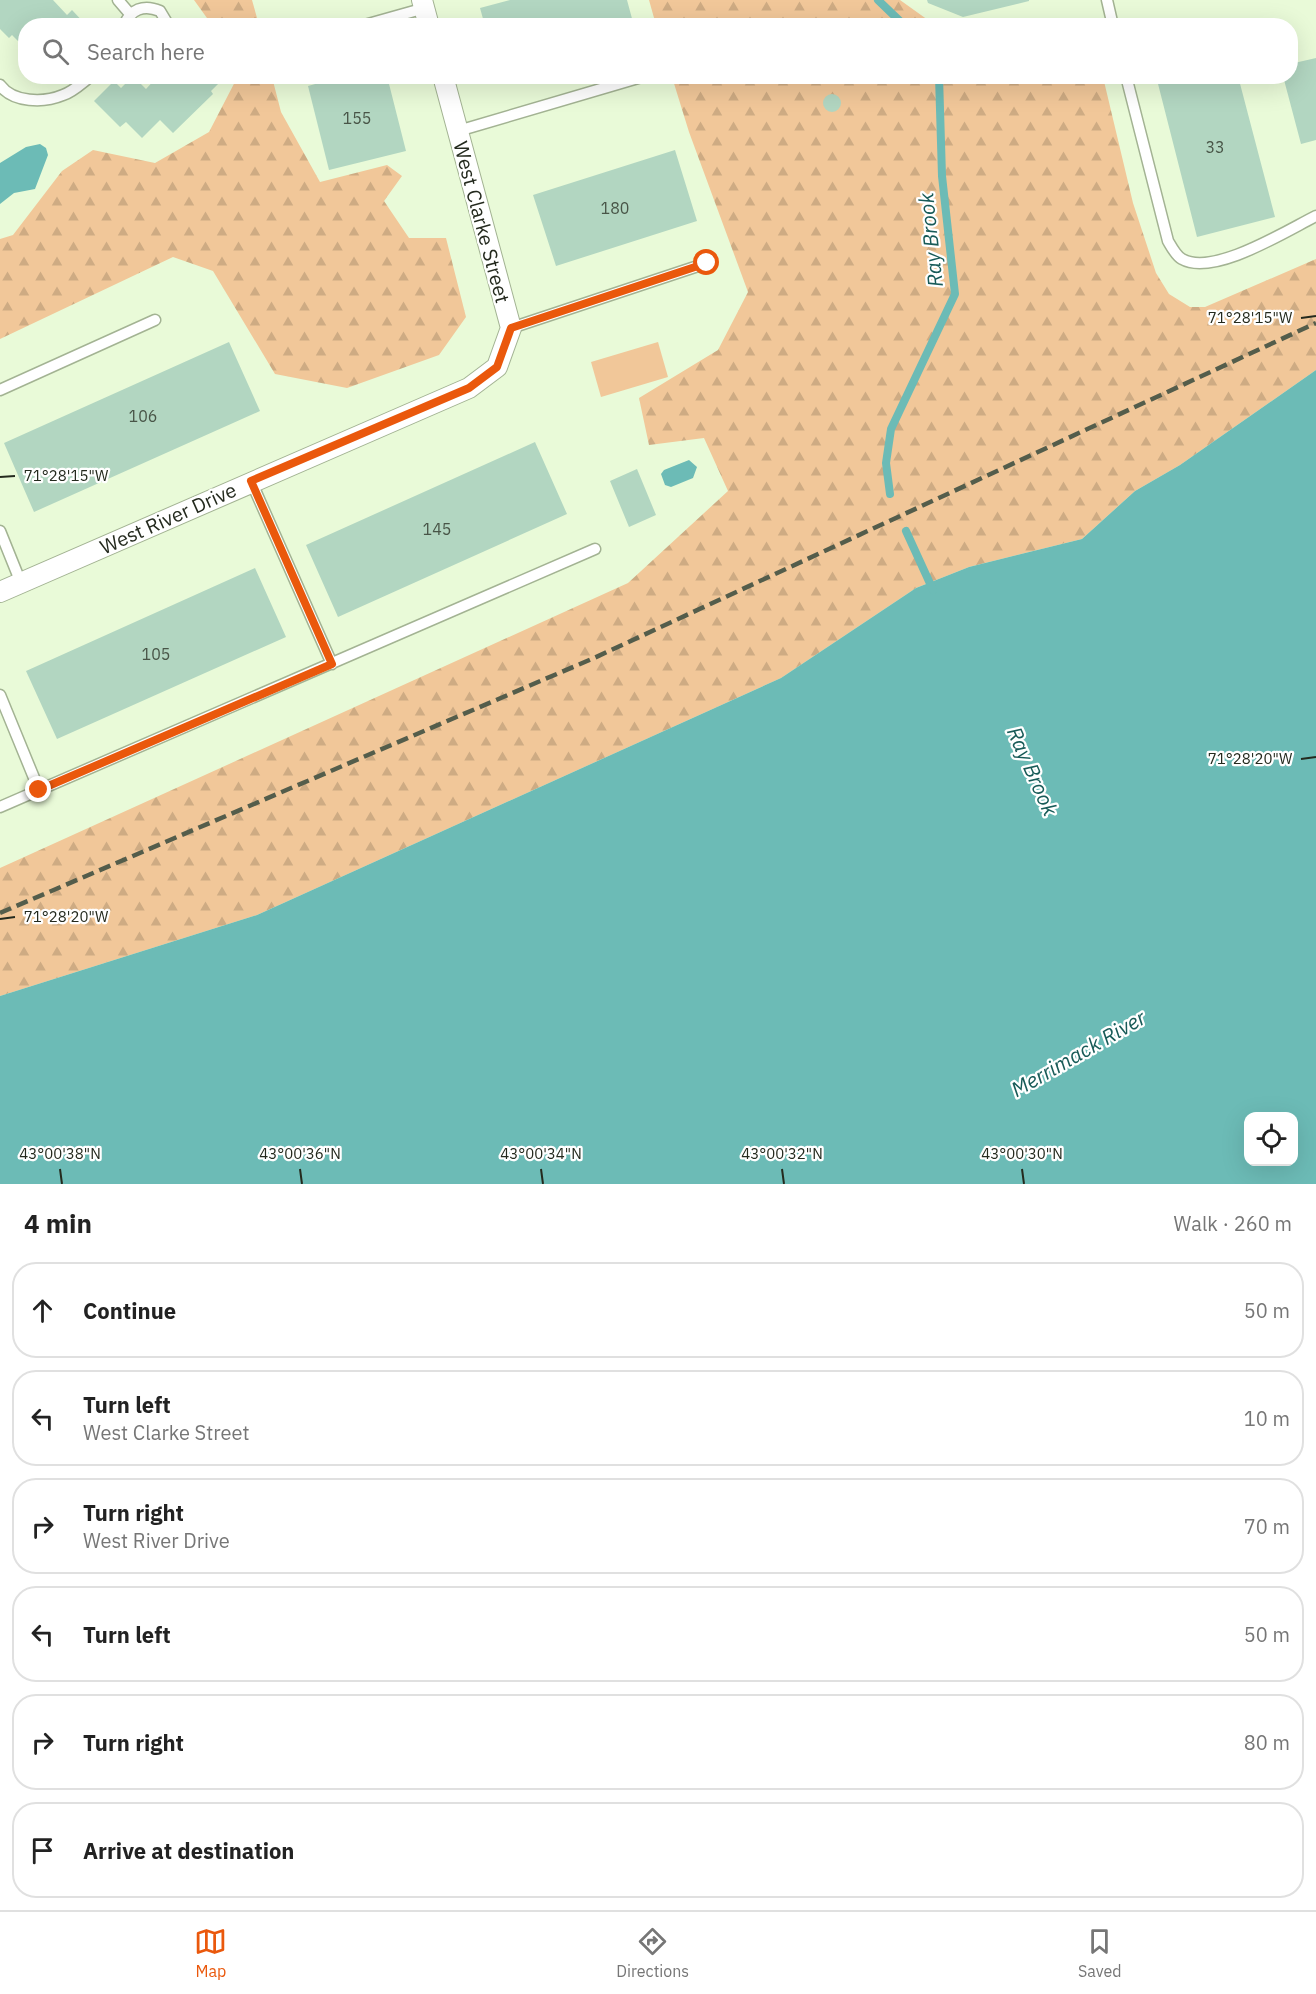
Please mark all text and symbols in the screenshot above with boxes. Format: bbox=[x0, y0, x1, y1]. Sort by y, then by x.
search box bbox=[18, 18, 1298, 84]
icon: search bbox=[39, 35, 72, 68]
text: Search here bbox=[87, 37, 205, 66]
house number: 155 bbox=[343, 108, 371, 128]
house number: 33 bbox=[1205, 137, 1225, 157]
street label: West Clarke Street bbox=[447, 138, 517, 306]
water label: Ray Brook bbox=[911, 190, 949, 288]
house number: 180 bbox=[601, 198, 629, 218]
route start bbox=[693, 249, 719, 275]
text: 71°28'15"W bbox=[1208, 308, 1293, 327]
house number: 106 bbox=[129, 406, 157, 426]
text: 71°28'15"W bbox=[24, 466, 109, 485]
street label: West River Drive bbox=[95, 476, 241, 560]
house number: 145 bbox=[423, 519, 451, 539]
house number: 105 bbox=[142, 644, 170, 664]
water label: Ray Brook bbox=[1001, 722, 1065, 821]
text: 71°28'20"W bbox=[1208, 749, 1293, 768]
route end bbox=[25, 776, 51, 802]
text: 71°28'20"W bbox=[24, 907, 109, 926]
water label: Merrimack River bbox=[1006, 1002, 1152, 1103]
map controls bbox=[1244, 1112, 1298, 1166]
button: locate bbox=[1244, 1112, 1298, 1166]
text: 43°00'38"N bbox=[19, 1144, 101, 1163]
text: 43°00'36"N bbox=[259, 1144, 341, 1163]
text: 43°00'34"N bbox=[500, 1144, 582, 1163]
text: 43°00'32"N bbox=[741, 1144, 823, 1163]
text: 43°00'30"N bbox=[981, 1144, 1063, 1163]
text: 4 min bbox=[24, 1206, 92, 1240]
text: Walk · 260 m bbox=[1174, 1210, 1292, 1237]
icon: ahead bbox=[26, 1294, 59, 1327]
text: Continue bbox=[83, 1296, 176, 1325]
text: 50 m bbox=[1244, 1297, 1290, 1324]
text: Turn left bbox=[83, 1390, 171, 1419]
icon: left bbox=[26, 1402, 59, 1435]
text: 10 m bbox=[1244, 1405, 1290, 1432]
text: West Clarke Street bbox=[83, 1419, 249, 1446]
text: Turn right bbox=[83, 1498, 184, 1527]
icon: right bbox=[26, 1510, 59, 1543]
text: 70 m bbox=[1244, 1513, 1290, 1540]
text: West River Drive bbox=[83, 1527, 230, 1554]
icon: left bbox=[26, 1618, 59, 1651]
text: Turn left bbox=[83, 1620, 171, 1649]
text: 50 m bbox=[1244, 1621, 1290, 1648]
icon: right bbox=[26, 1726, 59, 1759]
text: Turn right bbox=[83, 1728, 184, 1757]
text: 80 m bbox=[1244, 1729, 1290, 1756]
icon: arrive bbox=[26, 1834, 59, 1867]
text: Arrive at destination bbox=[83, 1836, 294, 1865]
tab: Map bbox=[194, 1925, 227, 1981]
tab: Directions bbox=[616, 1925, 689, 1981]
tab: Saved bbox=[1078, 1925, 1122, 1981]

